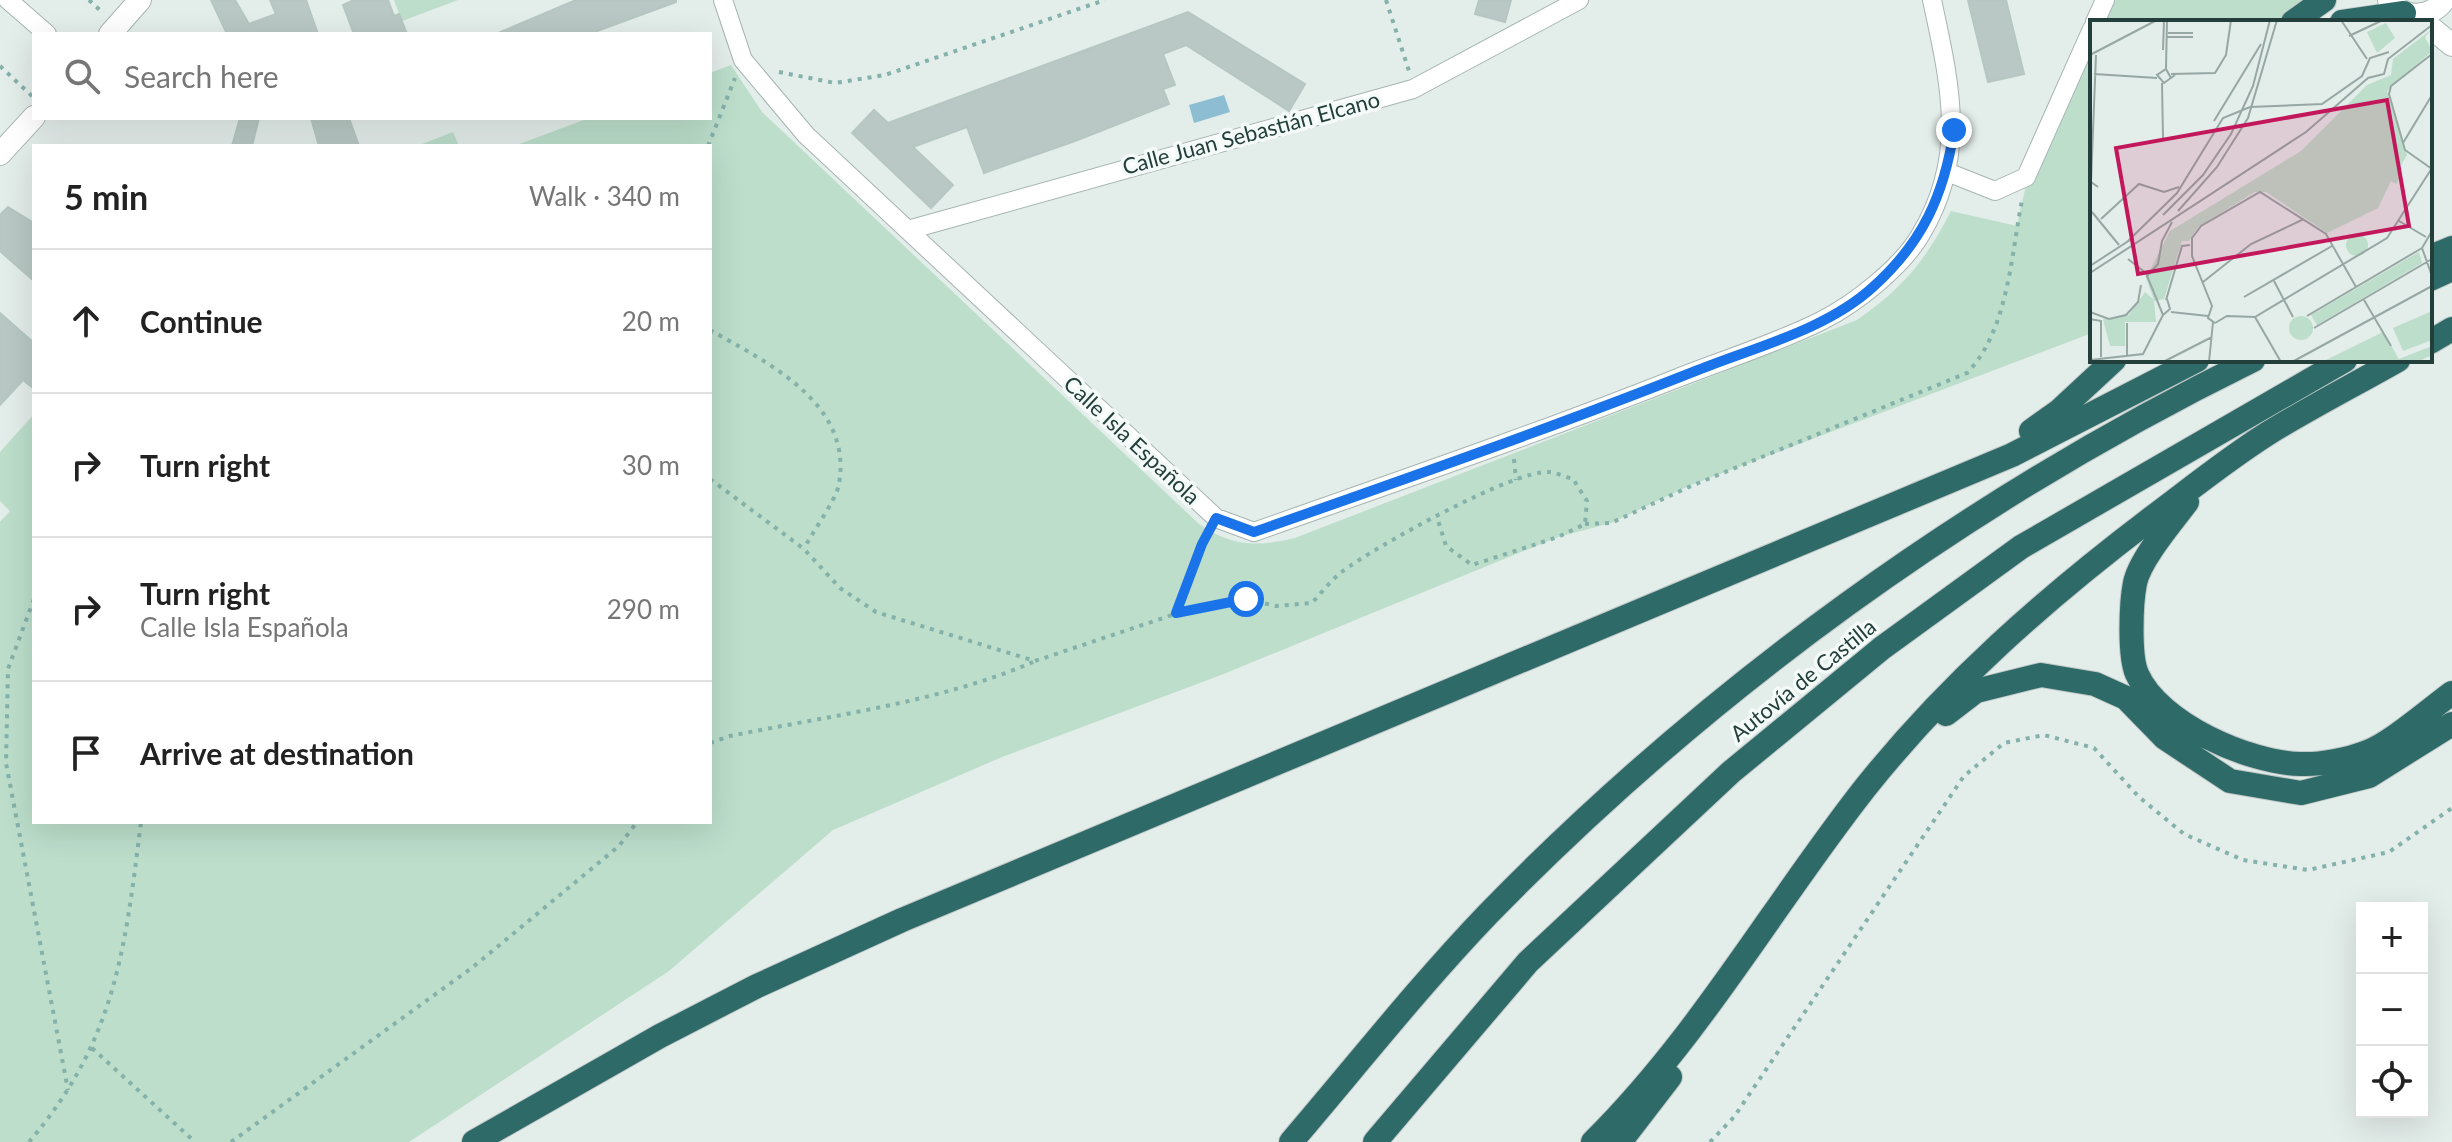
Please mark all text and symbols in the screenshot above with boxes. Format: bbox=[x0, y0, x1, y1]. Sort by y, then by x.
inset map bbox=[2090, 20, 2432, 362]
search box bbox=[32, 32, 712, 120]
icon: search bbox=[60, 54, 104, 98]
text: Search here bbox=[124, 58, 279, 94]
street label: Calle Juan Sebastián Elcano bbox=[1119, 85, 1383, 180]
route end bbox=[1936, 112, 1972, 148]
text: 5 min bbox=[64, 176, 148, 217]
text: Walk · 340 m bbox=[529, 180, 680, 212]
icon: ahead bbox=[64, 299, 108, 343]
text: Continue bbox=[140, 303, 263, 339]
text: 20 m bbox=[622, 305, 680, 337]
street label: Calle Isla Española bbox=[1059, 370, 1206, 510]
icon: right bbox=[64, 443, 108, 487]
text: Turn right bbox=[140, 447, 270, 483]
text: 30 m bbox=[622, 449, 680, 481]
text: Turn right bbox=[140, 575, 270, 611]
route start bbox=[1228, 581, 1264, 617]
icon: right bbox=[64, 587, 108, 631]
text: 290 m bbox=[607, 593, 680, 625]
text: Calle Isla Española bbox=[140, 611, 349, 643]
street label: Autovía de Castilla bbox=[1724, 613, 1881, 747]
icon: arrive bbox=[64, 731, 108, 775]
text: Arrive at destination bbox=[140, 735, 414, 771]
map controls bbox=[2356, 902, 2428, 1118]
button: + bbox=[2356, 902, 2428, 974]
button: − bbox=[2356, 974, 2428, 1046]
button: locate bbox=[2356, 1046, 2428, 1118]

